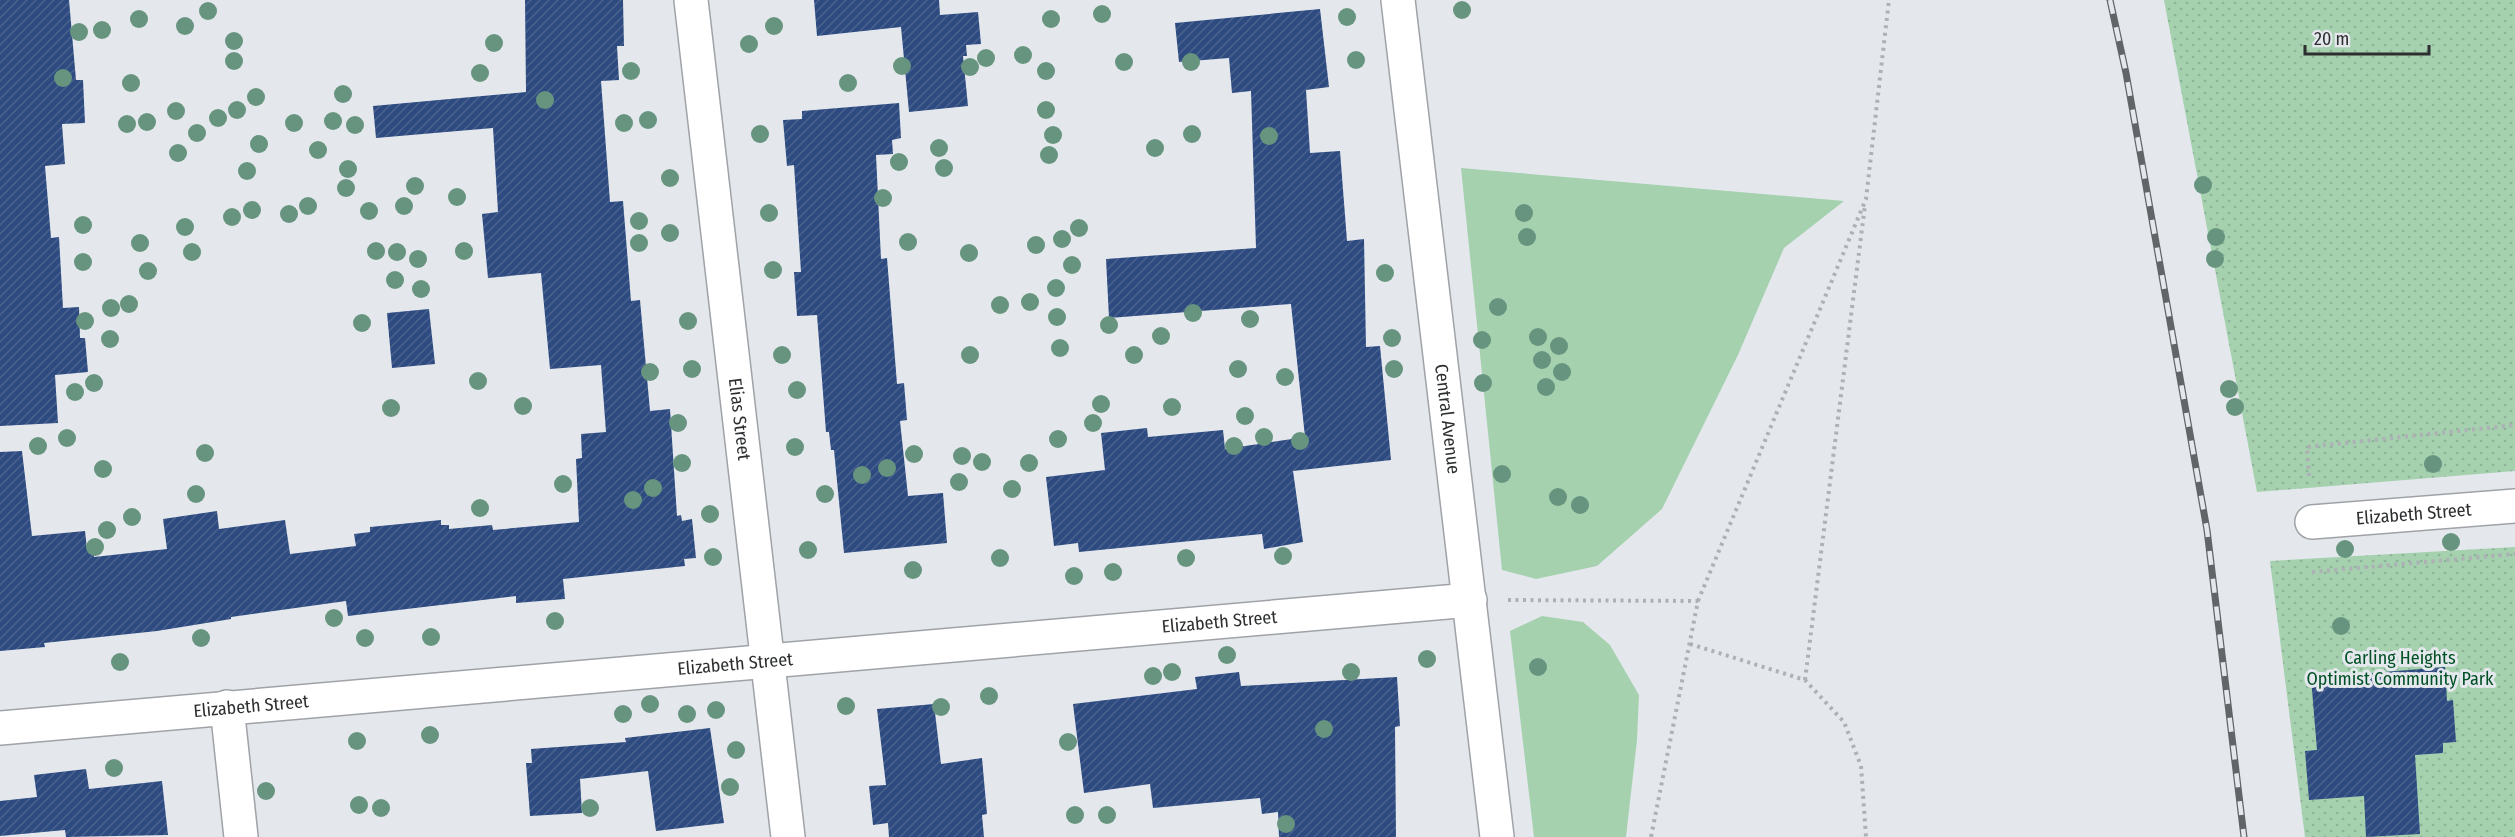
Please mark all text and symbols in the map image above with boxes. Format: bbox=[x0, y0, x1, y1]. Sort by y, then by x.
scale bar bbox=[2305, 18, 2430, 56]
text: 20 m bbox=[2314, 28, 2349, 50]
street label: Central Avenue bbox=[1430, 363, 1465, 475]
street label: Elias Street bbox=[724, 377, 755, 462]
street label: Elizabeth Street bbox=[2355, 498, 2472, 530]
street label: Elizabeth Street bbox=[1161, 606, 1278, 638]
park label: Carling Heights Optimist Community Park bbox=[2307, 647, 2494, 690]
street label: Elizabeth Street bbox=[677, 648, 794, 680]
street label: Elizabeth Street bbox=[192, 690, 310, 722]

